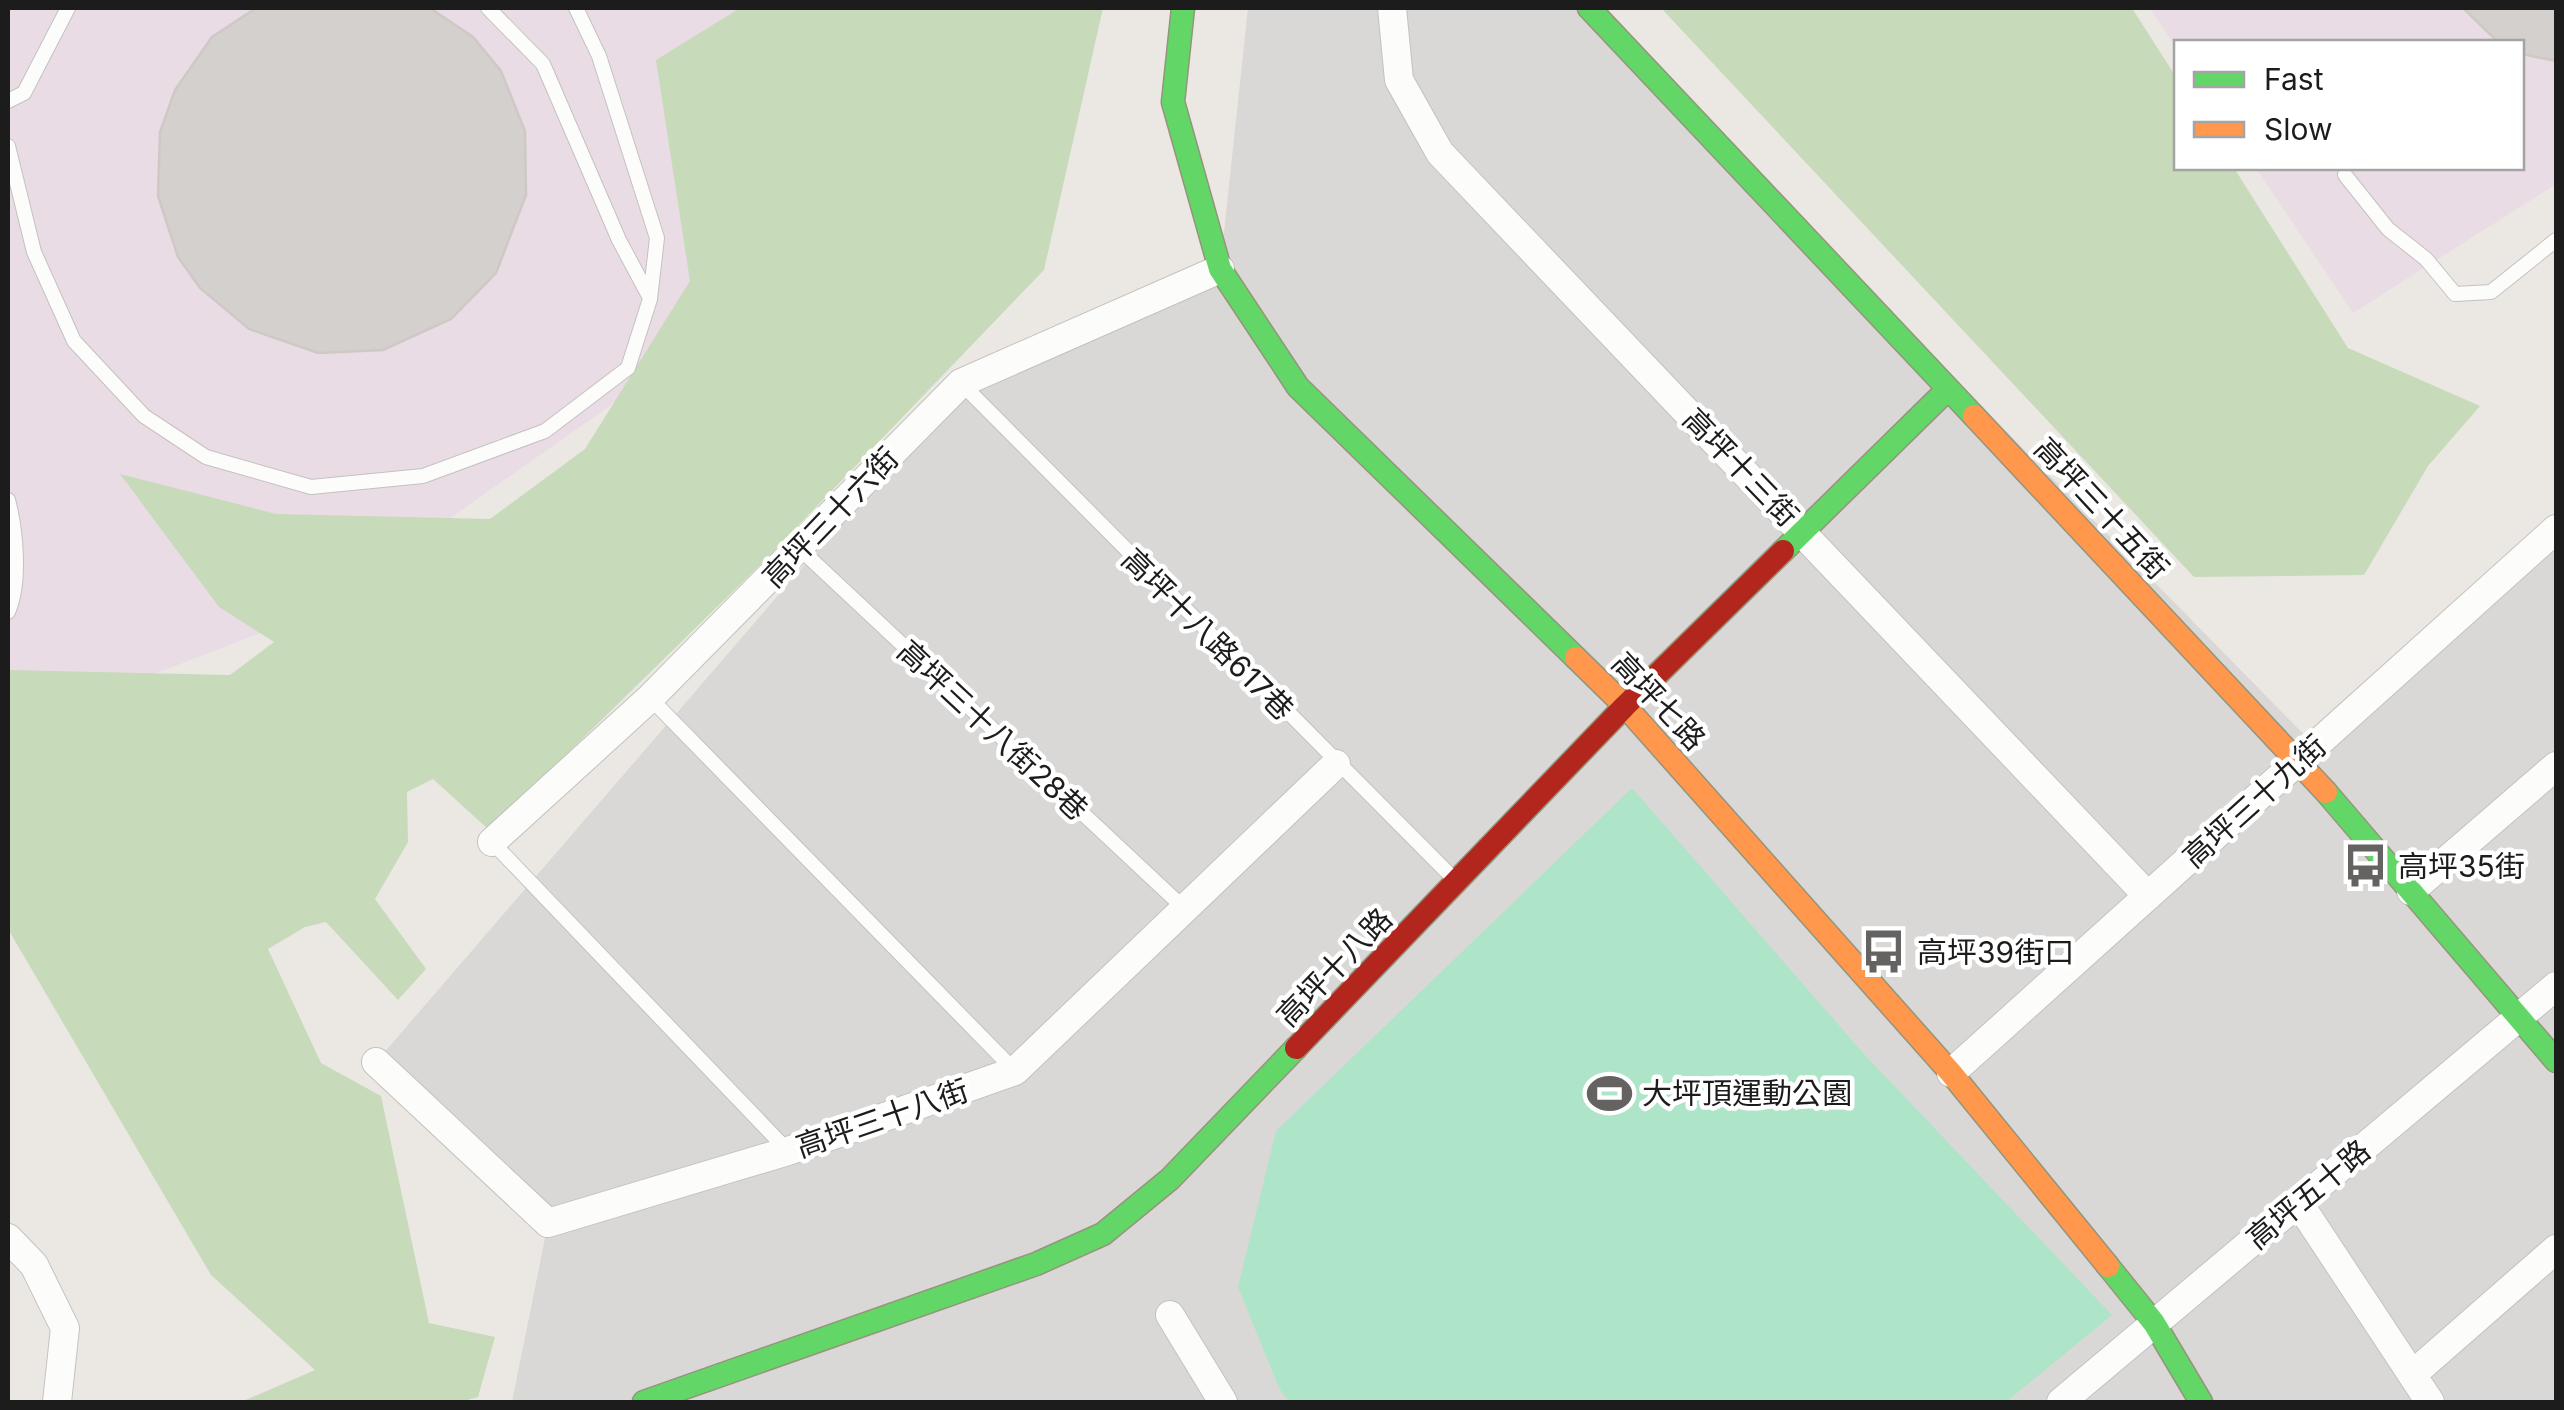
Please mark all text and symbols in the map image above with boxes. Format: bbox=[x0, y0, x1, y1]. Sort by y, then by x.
legend bbox=[2174, 40, 2524, 170]
text: Fast bbox=[2264, 61, 2324, 97]
text: Slow bbox=[2264, 111, 2333, 147]
street label: 高坪十三街 bbox=[1676, 401, 1806, 533]
street label: 高坪三十五街 bbox=[2027, 430, 2177, 586]
street label: 高坪三十六街 bbox=[755, 440, 905, 594]
street label: 高坪十八路617巷 bbox=[1115, 541, 1301, 727]
street label: 高坪三十八街28巷 bbox=[890, 633, 1096, 827]
street label: 高坪七路 bbox=[1605, 645, 1713, 757]
street label: 高坪三十九街 bbox=[2175, 727, 2333, 875]
bus stop icon: 高坪35街 bbox=[2341, 842, 2389, 890]
place label: 高坪35街 bbox=[2398, 848, 2525, 884]
street label: 高坪十八路 bbox=[1269, 901, 1399, 1033]
bus stop icon: 高坪39街口 bbox=[1860, 928, 1908, 976]
place label: 高坪39街口 bbox=[1917, 934, 2074, 970]
sports icon: 大坪頂運動公園 bbox=[1585, 1069, 1633, 1117]
street label: 高坪三十八街 bbox=[791, 1072, 973, 1164]
place label: 大坪頂運動公園 bbox=[1642, 1075, 1852, 1111]
street label: 高坪五十路 bbox=[2239, 1132, 2377, 1256]

